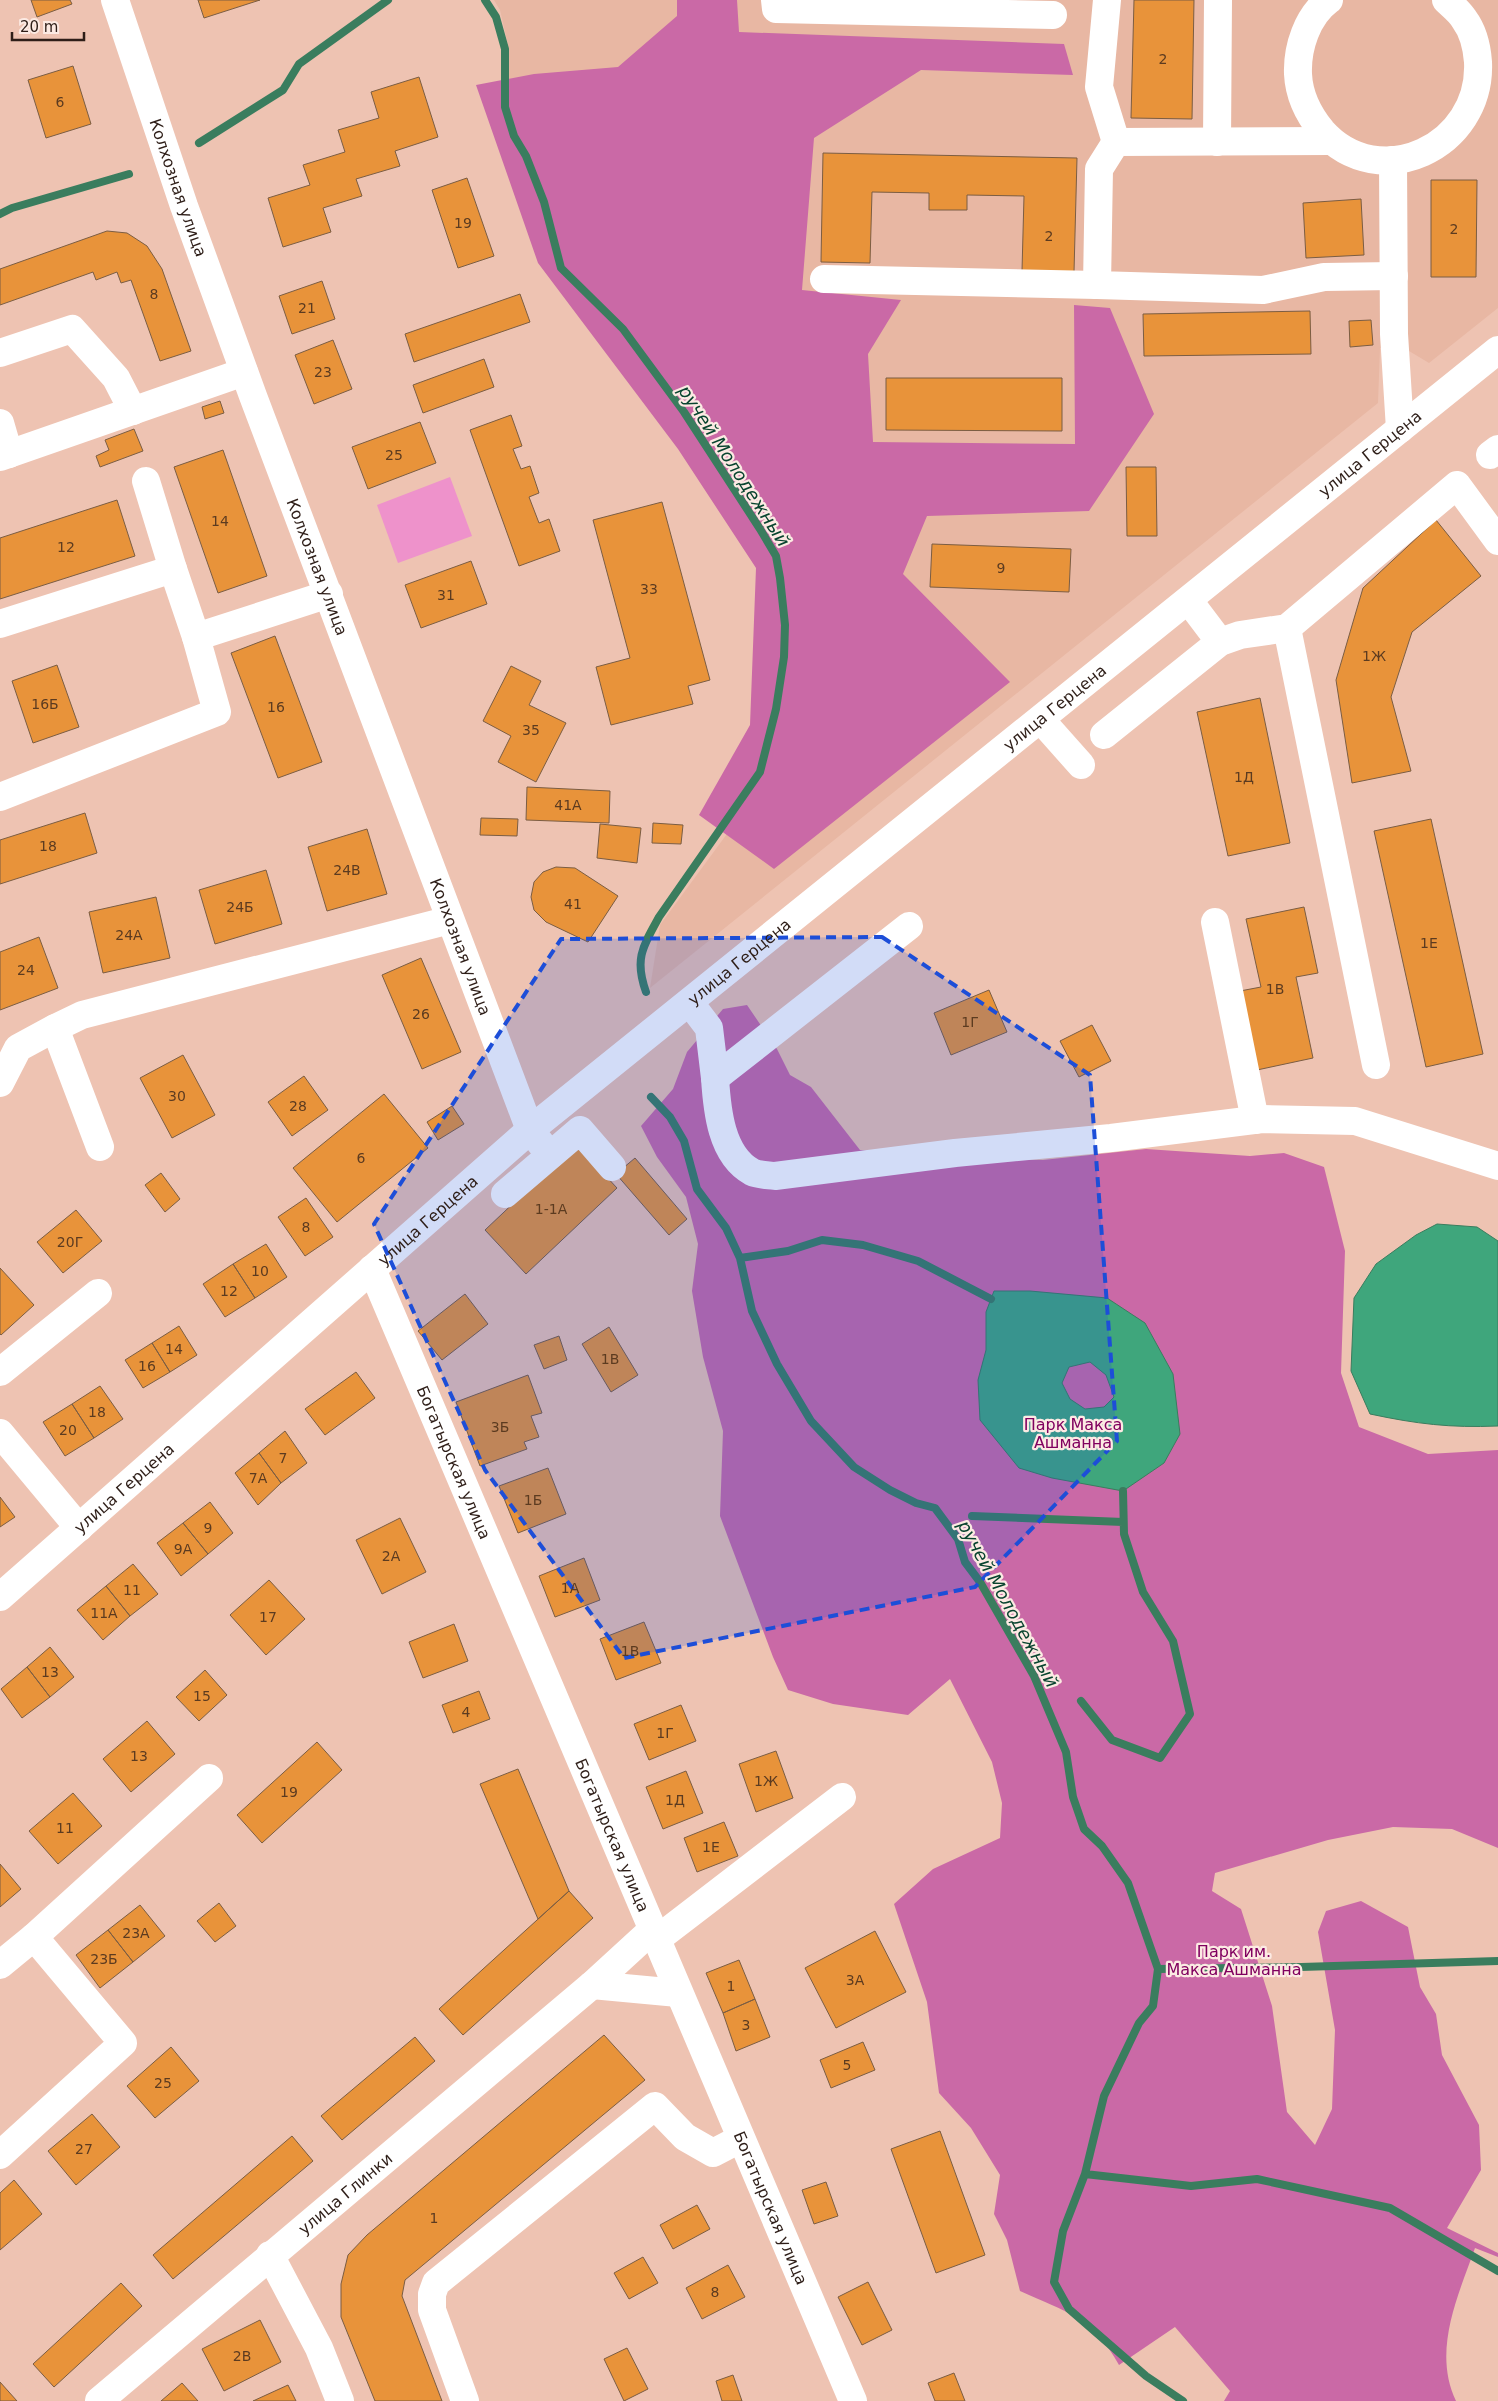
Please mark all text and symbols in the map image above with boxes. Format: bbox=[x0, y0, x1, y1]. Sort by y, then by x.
scale bar bbox=[12, 10, 85, 42]
text: 20 m bbox=[20, 18, 58, 36]
house number: 2 bbox=[1159, 51, 1167, 67]
house number: 6 bbox=[56, 94, 65, 110]
street label: Колхозная улица bbox=[145, 116, 211, 259]
house number: 19 bbox=[454, 215, 472, 231]
house number: 2 bbox=[1450, 221, 1458, 237]
house number: 2 bbox=[1045, 228, 1053, 244]
house number: 8 bbox=[150, 286, 158, 302]
house number: 21 bbox=[298, 300, 316, 316]
house number: 23 bbox=[314, 364, 332, 380]
water label: ручей Молодежный bbox=[674, 380, 794, 550]
street label: улица Герцена bbox=[1315, 406, 1425, 501]
house number: 25 bbox=[385, 447, 403, 463]
street label: Колхозная улица bbox=[283, 496, 351, 638]
house number: 14 bbox=[211, 513, 229, 529]
house number: 12 bbox=[57, 539, 75, 555]
house number: 9 bbox=[997, 560, 1005, 576]
house number: 33 bbox=[640, 581, 658, 597]
house number: 31 bbox=[437, 587, 455, 603]
house number: 1Ж bbox=[1362, 648, 1386, 664]
street label: улица Герцена bbox=[1000, 661, 1110, 755]
house number: 16Б bbox=[31, 696, 59, 712]
house number: 16 bbox=[267, 699, 285, 715]
house number: 35 bbox=[522, 722, 540, 738]
house number: 1Д bbox=[1234, 769, 1254, 785]
house number: 41А bbox=[554, 797, 582, 813]
house number: 18 bbox=[39, 838, 57, 854]
house number: 24В bbox=[333, 862, 361, 878]
street label: Колхозная улица bbox=[426, 876, 495, 1018]
house number: 41 bbox=[564, 896, 582, 912]
house number: 24Б bbox=[226, 899, 254, 915]
street label: улица Герцена bbox=[684, 915, 795, 1009]
house number: 24А bbox=[115, 927, 143, 943]
house number: 1Е bbox=[1420, 935, 1438, 951]
house number: 24 bbox=[17, 962, 35, 978]
house number: 1В bbox=[1266, 981, 1284, 997]
house number: 26 bbox=[412, 1006, 430, 1022]
house number: 1Г bbox=[961, 1014, 979, 1030]
house number: 30 bbox=[168, 1088, 186, 1104]
house number: 28 bbox=[289, 1098, 307, 1114]
house number: 6 bbox=[357, 1150, 366, 1166]
street label: улица Герцена bbox=[374, 1172, 482, 1270]
house number: 1-1А bbox=[535, 1201, 568, 1217]
house number: 8 bbox=[302, 1219, 310, 1235]
house number: 20Г bbox=[57, 1234, 83, 1250]
house number: 10 bbox=[251, 1263, 269, 1279]
house number: 12 bbox=[220, 1283, 238, 1299]
house number: 14 bbox=[165, 1341, 183, 1357]
house number: 1В bbox=[601, 1351, 619, 1367]
house number: 16 bbox=[138, 1358, 156, 1374]
street label: Богатырская улица bbox=[413, 1383, 495, 1542]
house number: 18 bbox=[88, 1404, 106, 1420]
park label: Парк Макса Ашманна bbox=[1024, 1415, 1122, 1452]
house number: 3Б bbox=[491, 1419, 509, 1435]
house number: 20 bbox=[59, 1422, 77, 1438]
street label: улица Герцена bbox=[70, 1439, 178, 1537]
house number: 7 bbox=[279, 1450, 287, 1466]
house number: 7А bbox=[249, 1470, 268, 1486]
house number: 1Б bbox=[524, 1492, 542, 1508]
water label: ручей Молодежный bbox=[953, 1516, 1063, 1691]
house number: 9 bbox=[204, 1520, 212, 1536]
house number: 9А bbox=[174, 1541, 193, 1557]
house number: 2А bbox=[382, 1548, 401, 1564]
house number: 1А bbox=[561, 1580, 580, 1596]
house number: 11 bbox=[123, 1582, 141, 1598]
house number: 11А bbox=[90, 1605, 118, 1621]
house number: 17 bbox=[259, 1609, 277, 1625]
house number: 1В bbox=[621, 1643, 639, 1659]
house number: 13 bbox=[41, 1664, 59, 1680]
house number: 15 bbox=[193, 1688, 211, 1704]
house number: 4 bbox=[462, 1704, 471, 1720]
house number: 1Г bbox=[656, 1725, 674, 1741]
house number: 13 bbox=[130, 1748, 148, 1764]
street label: Богатырская улица bbox=[571, 1756, 653, 1915]
house number: 1Ж bbox=[754, 1773, 778, 1789]
house number: 19 bbox=[280, 1784, 298, 1800]
house number: 1Д bbox=[665, 1792, 685, 1808]
house number: 11 bbox=[56, 1820, 74, 1836]
house number: 1Е bbox=[702, 1839, 720, 1855]
house number: 23А bbox=[122, 1925, 150, 1941]
park label: Парк им. Макса Ашманна bbox=[1166, 1942, 1302, 1979]
house number: 23Б bbox=[90, 1951, 118, 1967]
house number: 3А bbox=[846, 1972, 865, 1988]
house number: 1 bbox=[727, 1978, 735, 1994]
house number: 3 bbox=[742, 2017, 750, 2033]
house number: 5 bbox=[843, 2057, 851, 2073]
house number: 25 bbox=[154, 2075, 172, 2091]
street label: Богатырская улица bbox=[729, 2128, 811, 2288]
house number: 27 bbox=[75, 2141, 93, 2157]
street label: улица Глинки bbox=[295, 2149, 396, 2239]
house number: 1 bbox=[430, 2210, 438, 2226]
house number: 8 bbox=[711, 2284, 719, 2300]
house number: 2В bbox=[233, 2348, 251, 2364]

